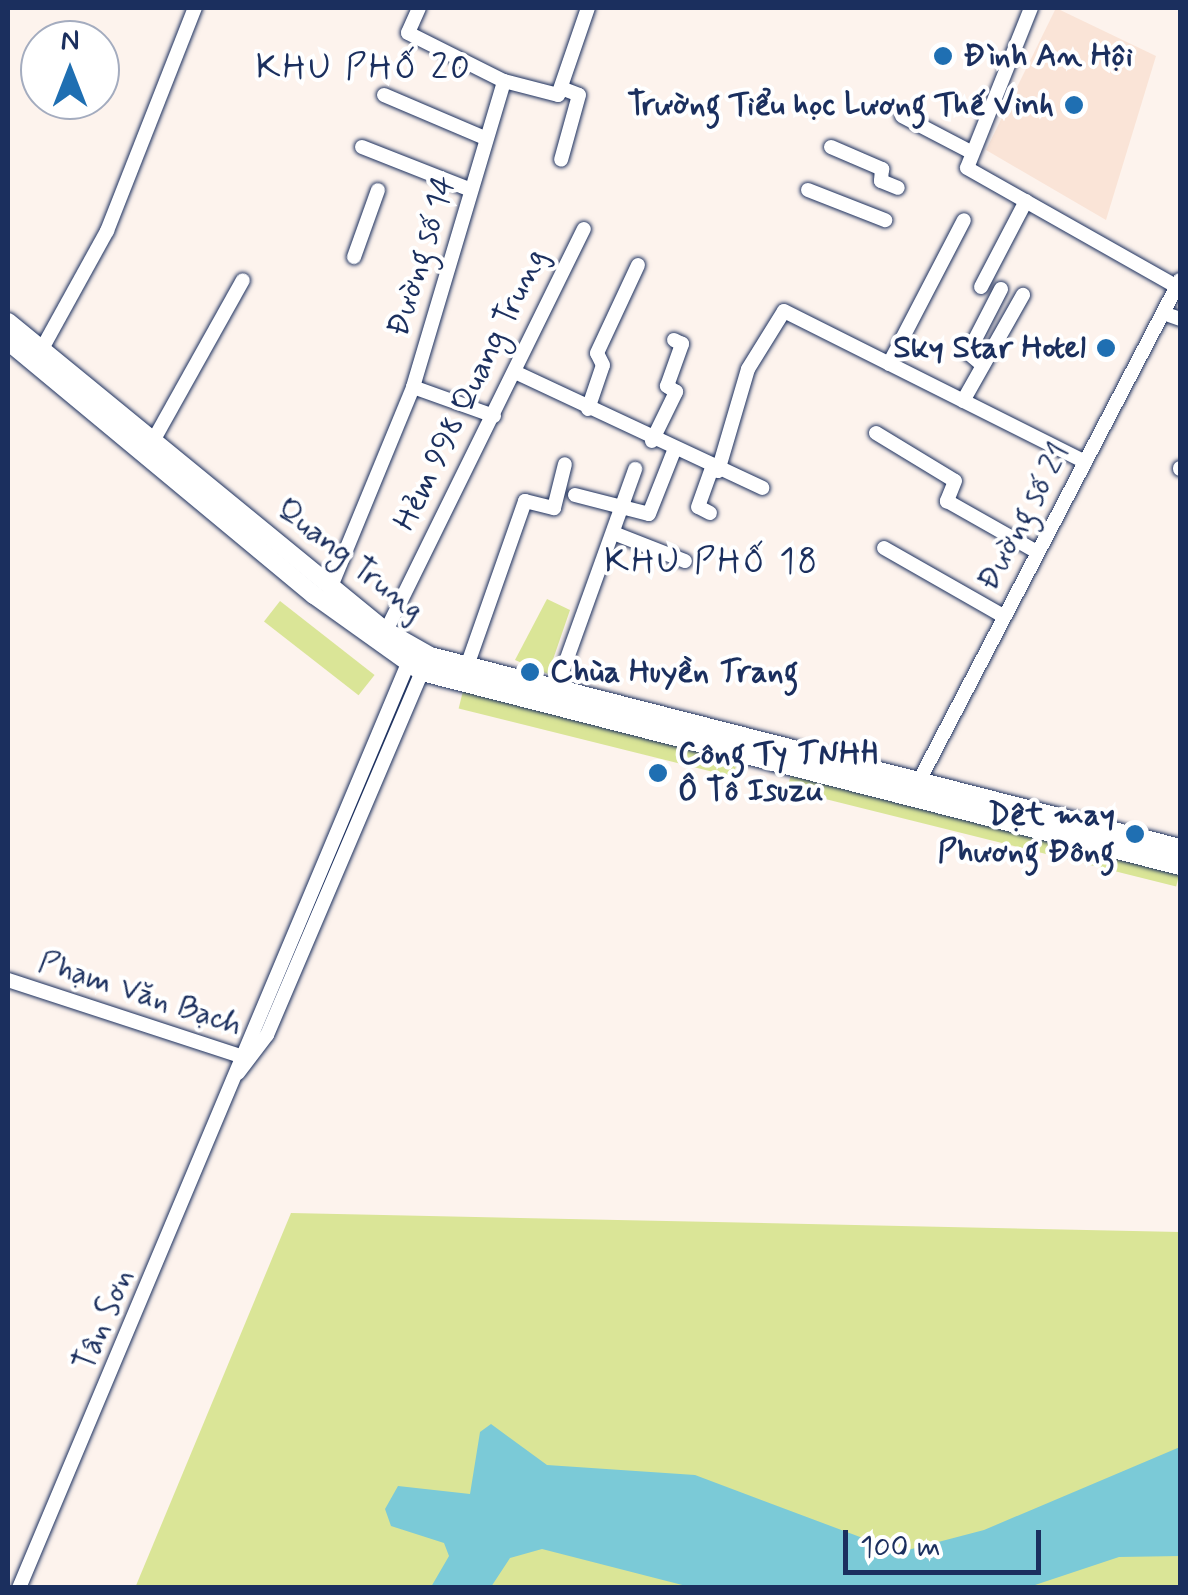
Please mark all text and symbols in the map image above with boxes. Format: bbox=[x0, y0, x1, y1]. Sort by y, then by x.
north arrow bbox=[20, 20, 120, 120]
text: N bbox=[61, 23, 79, 60]
place label: Đình An Hội bbox=[963, 37, 1124, 75]
marker: Đình An Hội bbox=[932, 45, 954, 67]
district label: KHU PHỐ 20 bbox=[259, 47, 469, 89]
place label: Trường Tiểu học Lương Thế Vinh bbox=[629, 86, 1054, 124]
marker: Trường Tiểu học Lương Thế Vinh bbox=[1063, 94, 1085, 116]
street label: Đường số 14 bbox=[379, 170, 465, 342]
street label: Hẻm 998 Quang Trung bbox=[386, 243, 556, 537]
place label: Sky Star Hotel bbox=[893, 329, 1086, 367]
marker: Sky Star Hotel bbox=[1095, 337, 1117, 359]
street label: Đường số 21 bbox=[969, 436, 1079, 598]
street label: Quang Trung bbox=[268, 490, 432, 630]
district label: KHU PHỐ 18 bbox=[608, 541, 816, 583]
place label: Chùa Huyền Trang bbox=[550, 653, 804, 691]
marker: Chùa Huyền Trang bbox=[519, 661, 541, 683]
place label: Công Ty TNHH Ô Tô Isuzu bbox=[678, 736, 875, 811]
marker: Công Ty TNHH Ô Tô Isuzu bbox=[647, 762, 669, 784]
place label: Dệt may Phương Đông bbox=[938, 797, 1115, 872]
marker: Dệt may Phương Đông bbox=[1124, 823, 1146, 845]
street label: Phạm Văn Bạch bbox=[33, 943, 247, 1045]
street label: Tân Sơn bbox=[65, 1263, 143, 1377]
scale bar bbox=[848, 1510, 1046, 1572]
text: 100 m bbox=[860, 1528, 941, 1567]

